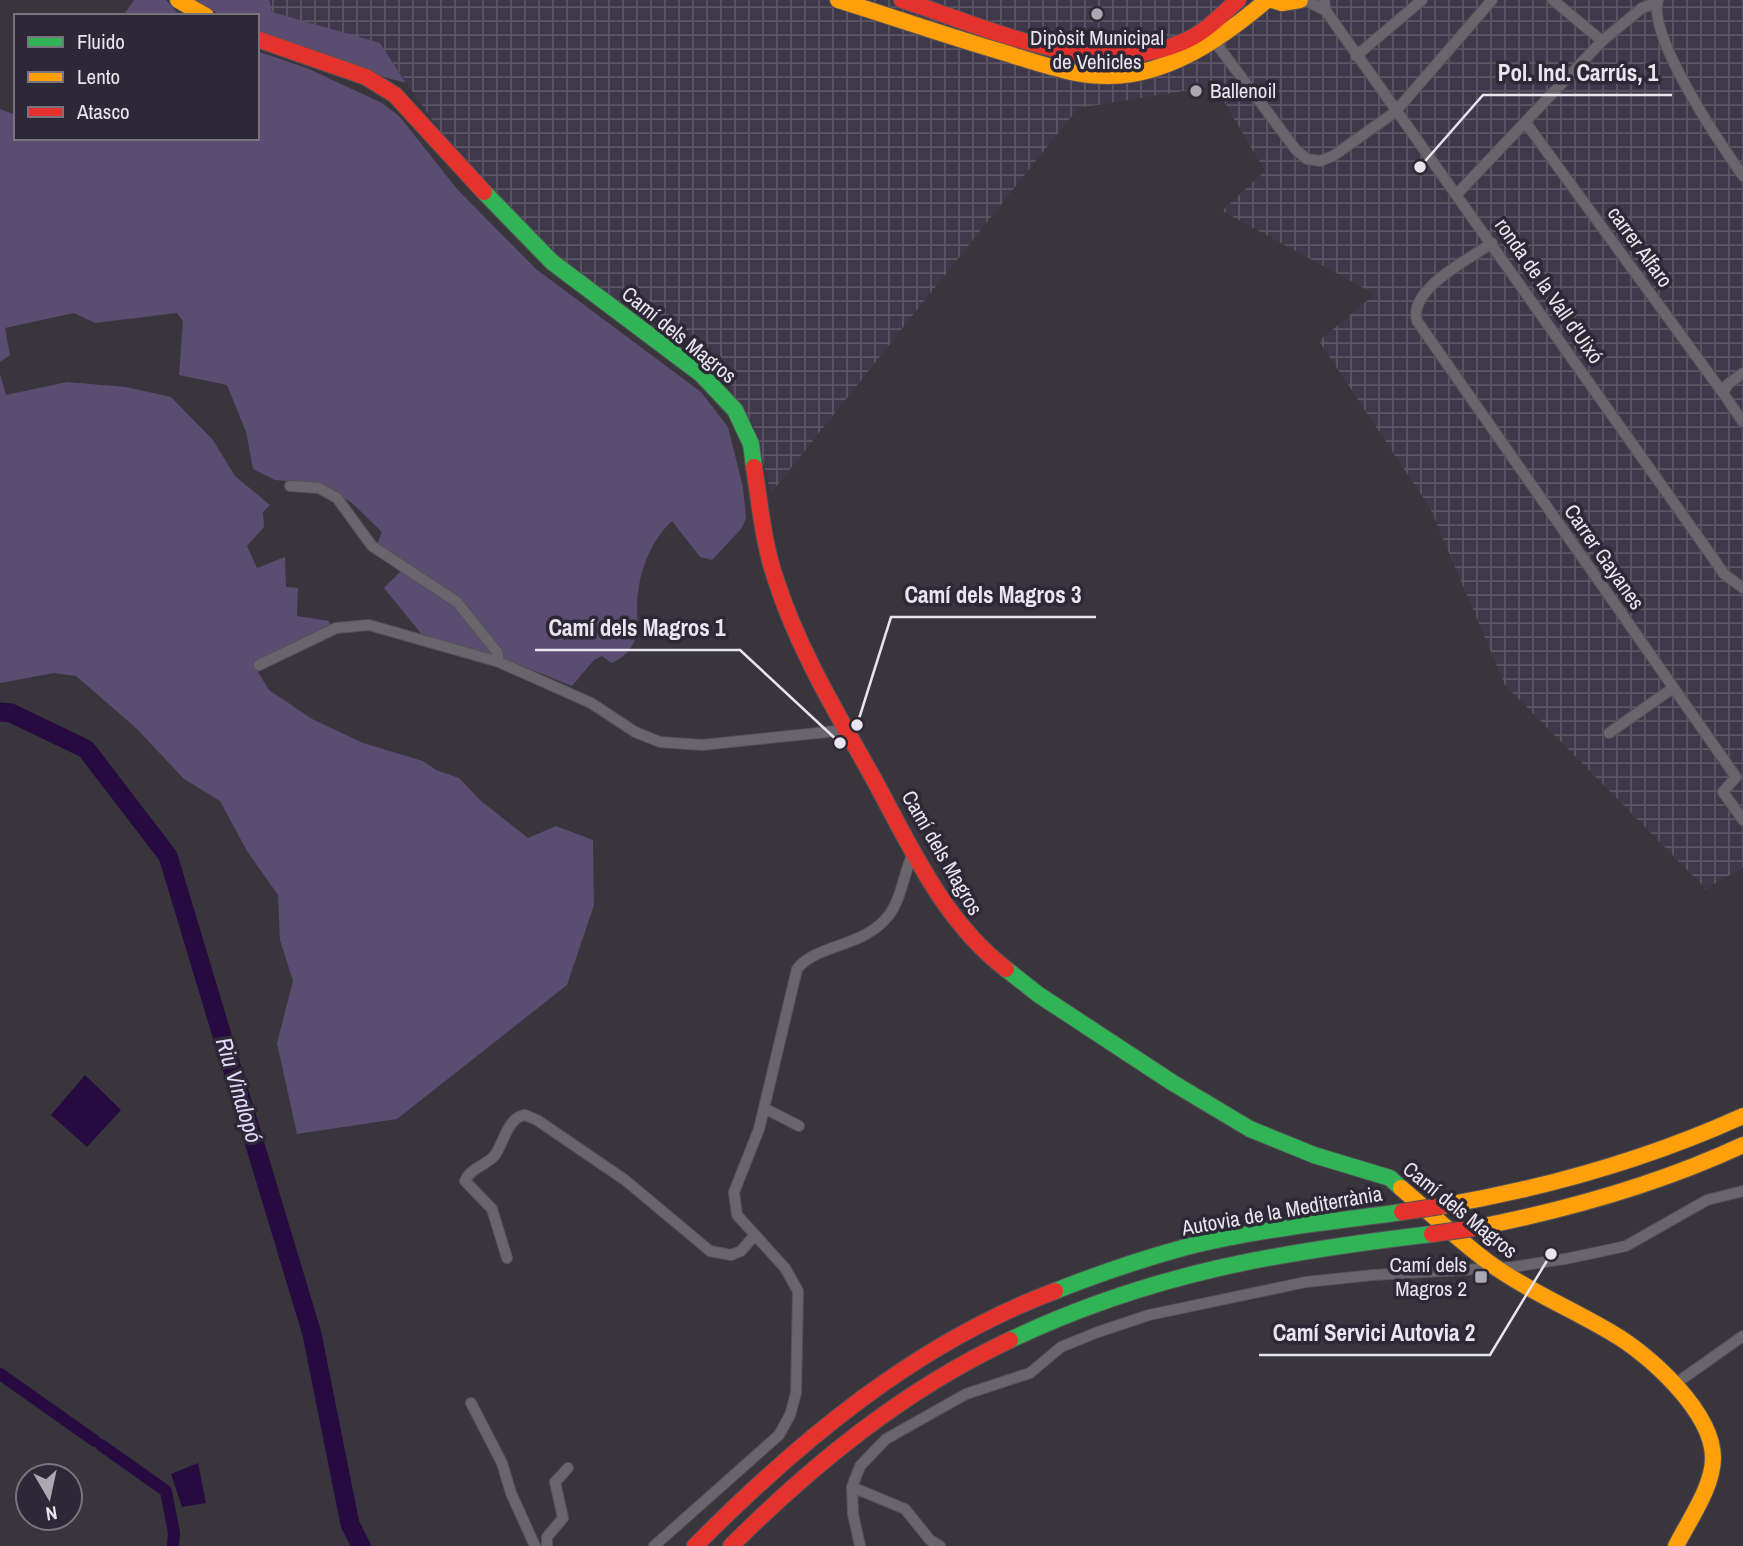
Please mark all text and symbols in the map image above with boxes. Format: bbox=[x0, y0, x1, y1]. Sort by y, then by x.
marker: Dipòsit Municipal de Vehicles bbox=[1089, 6, 1105, 22]
legend bbox=[14, 14, 259, 140]
place label: Dipòsit Municipal de Vehicles bbox=[1030, 23, 1164, 76]
text: Fluido bbox=[77, 27, 125, 56]
callout: Pol. Ind. Carrús, 1 bbox=[1483, 51, 1672, 95]
text: Pol. Ind. Carrús, 1 bbox=[1498, 57, 1659, 88]
text: Lento bbox=[77, 62, 120, 91]
place label: Ballenoil bbox=[1210, 76, 1276, 105]
marker: Ballenoil bbox=[1188, 83, 1204, 99]
text: Atasco bbox=[76, 97, 130, 126]
street label: carrer Alfaro bbox=[1601, 200, 1680, 293]
street label: ronda de la Vall d'Uixó bbox=[1488, 212, 1610, 369]
street label: Camí dels Magros bbox=[616, 279, 743, 390]
street label: Carrer Gayanes bbox=[1557, 498, 1651, 615]
callout: Camí dels Magros 3 bbox=[891, 573, 1096, 617]
text: Camí dels Magros 3 bbox=[904, 579, 1082, 610]
callout: Camí dels Magros 1 bbox=[535, 606, 740, 650]
text: Camí dels Magros 1 bbox=[548, 612, 726, 643]
street label: Camí dels Magros bbox=[895, 785, 990, 920]
water label: Riu Vinalopó bbox=[209, 1033, 270, 1146]
street label: Camí dels Magros bbox=[1397, 1154, 1524, 1265]
street label: Autovia de la Mediterrània bbox=[1178, 1179, 1385, 1243]
place label: Camí dels Magros 2 bbox=[1389, 1250, 1467, 1303]
marker: Camí dels Magros 2 bbox=[1473, 1269, 1489, 1285]
callout: Camí Servici Autovia 2 bbox=[1259, 1311, 1490, 1355]
text: Camí Servici Autovia 2 bbox=[1273, 1317, 1475, 1348]
north arrow bbox=[14, 1462, 84, 1532]
text: N bbox=[44, 1500, 59, 1528]

